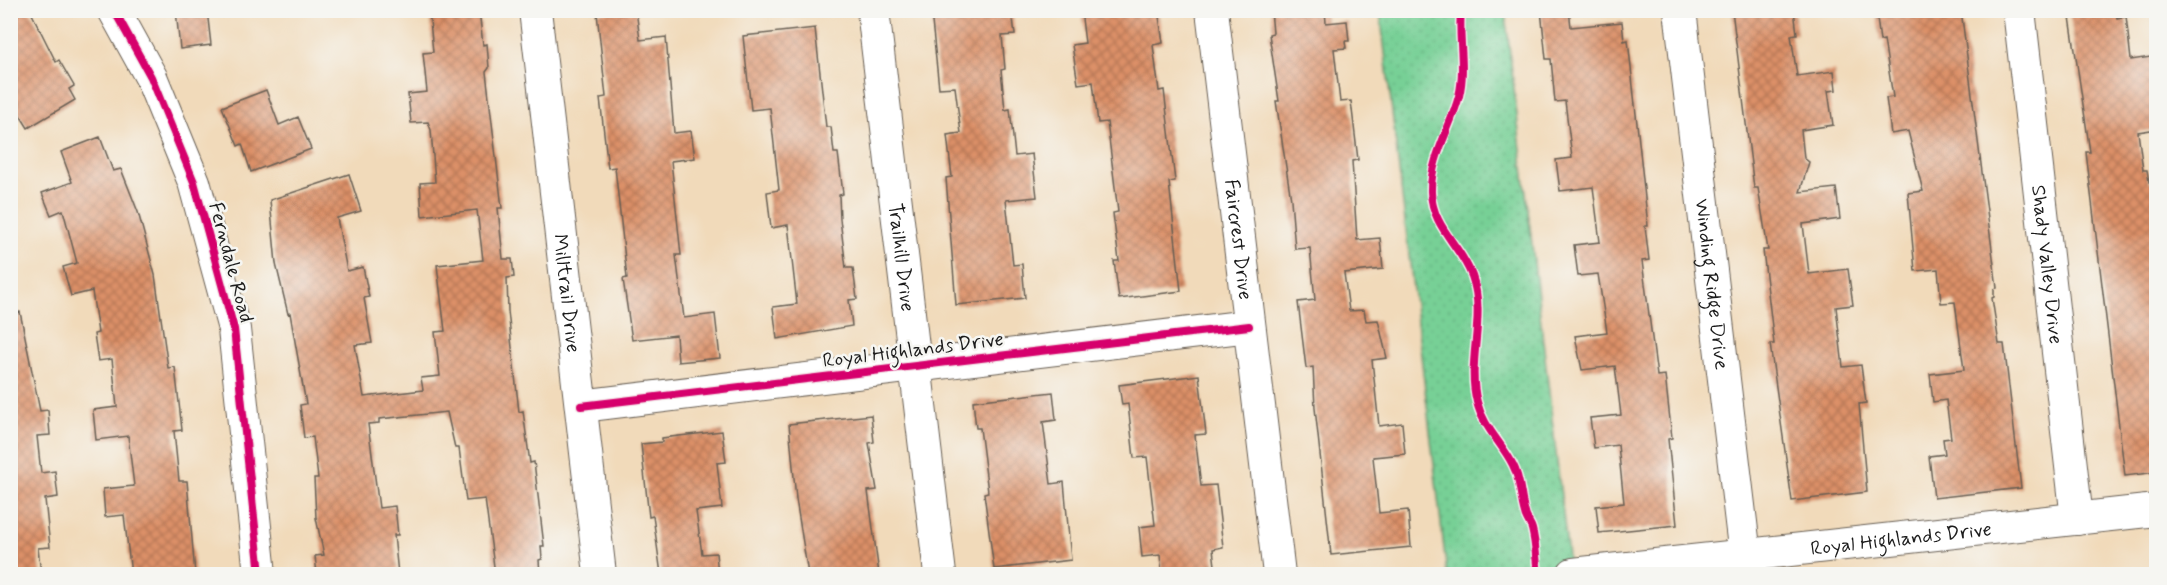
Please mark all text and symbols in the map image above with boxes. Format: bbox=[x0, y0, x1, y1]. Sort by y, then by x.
street label: Faircrest Drive bbox=[1217, 178, 1258, 301]
street label: Shady Valley Drive bbox=[2024, 184, 2069, 346]
street label: Winding Ridge Drive bbox=[1688, 197, 1735, 371]
street label: Ferndale Road bbox=[202, 199, 260, 326]
street label: Trailhill Drive bbox=[881, 202, 921, 313]
street label: Milltrail Drive bbox=[546, 232, 586, 354]
street label: Royal Highlands Drive bbox=[821, 326, 1005, 377]
street label: Royal Highlands Drive bbox=[1809, 516, 1993, 563]

